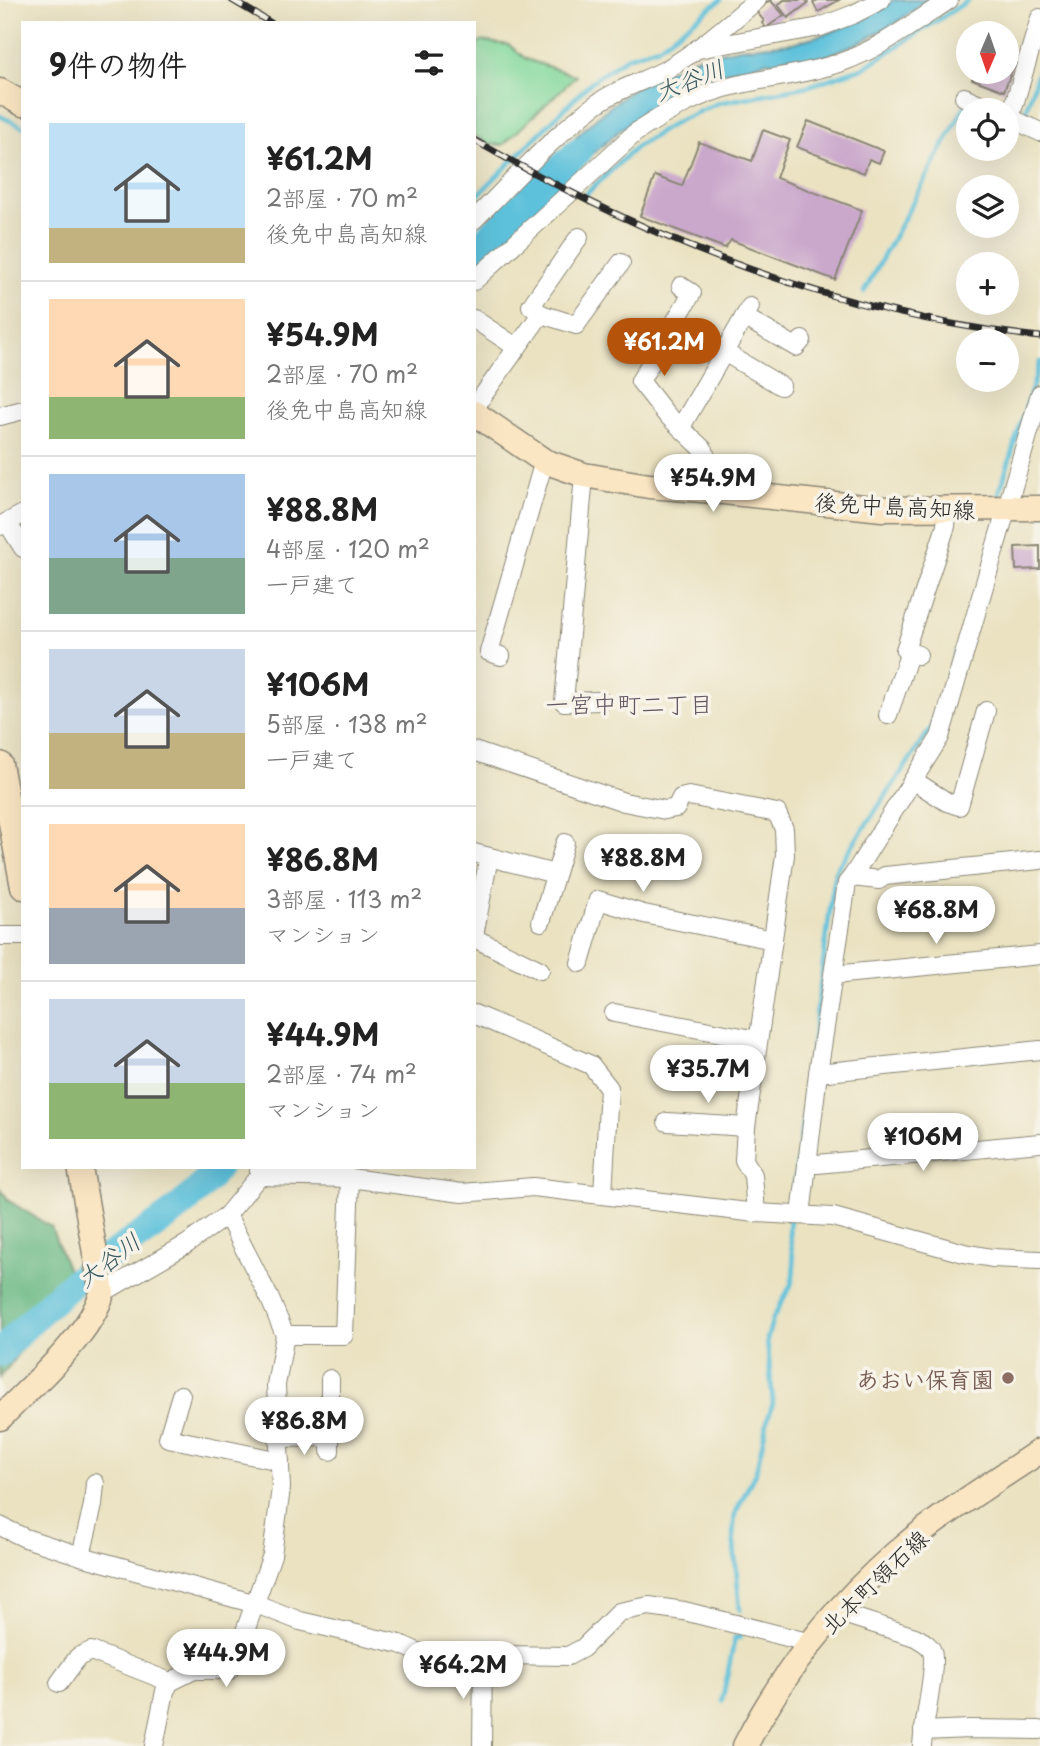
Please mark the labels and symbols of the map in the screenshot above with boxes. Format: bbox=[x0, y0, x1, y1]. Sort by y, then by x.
north arrow bbox=[956, 21, 1018, 84]
water label: 大谷川 bbox=[649, 49, 729, 109]
pin: ¥61.2M bbox=[607, 318, 721, 378]
pin: ¥54.9M bbox=[656, 454, 770, 514]
street label: 後免中島高知線 bbox=[814, 483, 976, 527]
district label: 一宮中町二丁目 bbox=[545, 685, 713, 721]
pin: ¥88.8M bbox=[586, 834, 700, 894]
pin: ¥68.8M bbox=[879, 886, 993, 946]
pin: ¥35.7M bbox=[651, 1046, 765, 1105]
pin: ¥106M bbox=[874, 1114, 972, 1173]
water label: 大谷川 bbox=[68, 1223, 148, 1295]
place label: あおい保育園 bbox=[856, 1361, 994, 1396]
marker: あおい保育園 bbox=[1000, 1370, 1016, 1386]
pin: ¥86.8M bbox=[247, 1398, 361, 1457]
street label: 北本町領石線 bbox=[812, 1520, 936, 1642]
pin: ¥44.9M bbox=[169, 1630, 283, 1689]
pin: ¥64.2M bbox=[406, 1642, 520, 1701]

